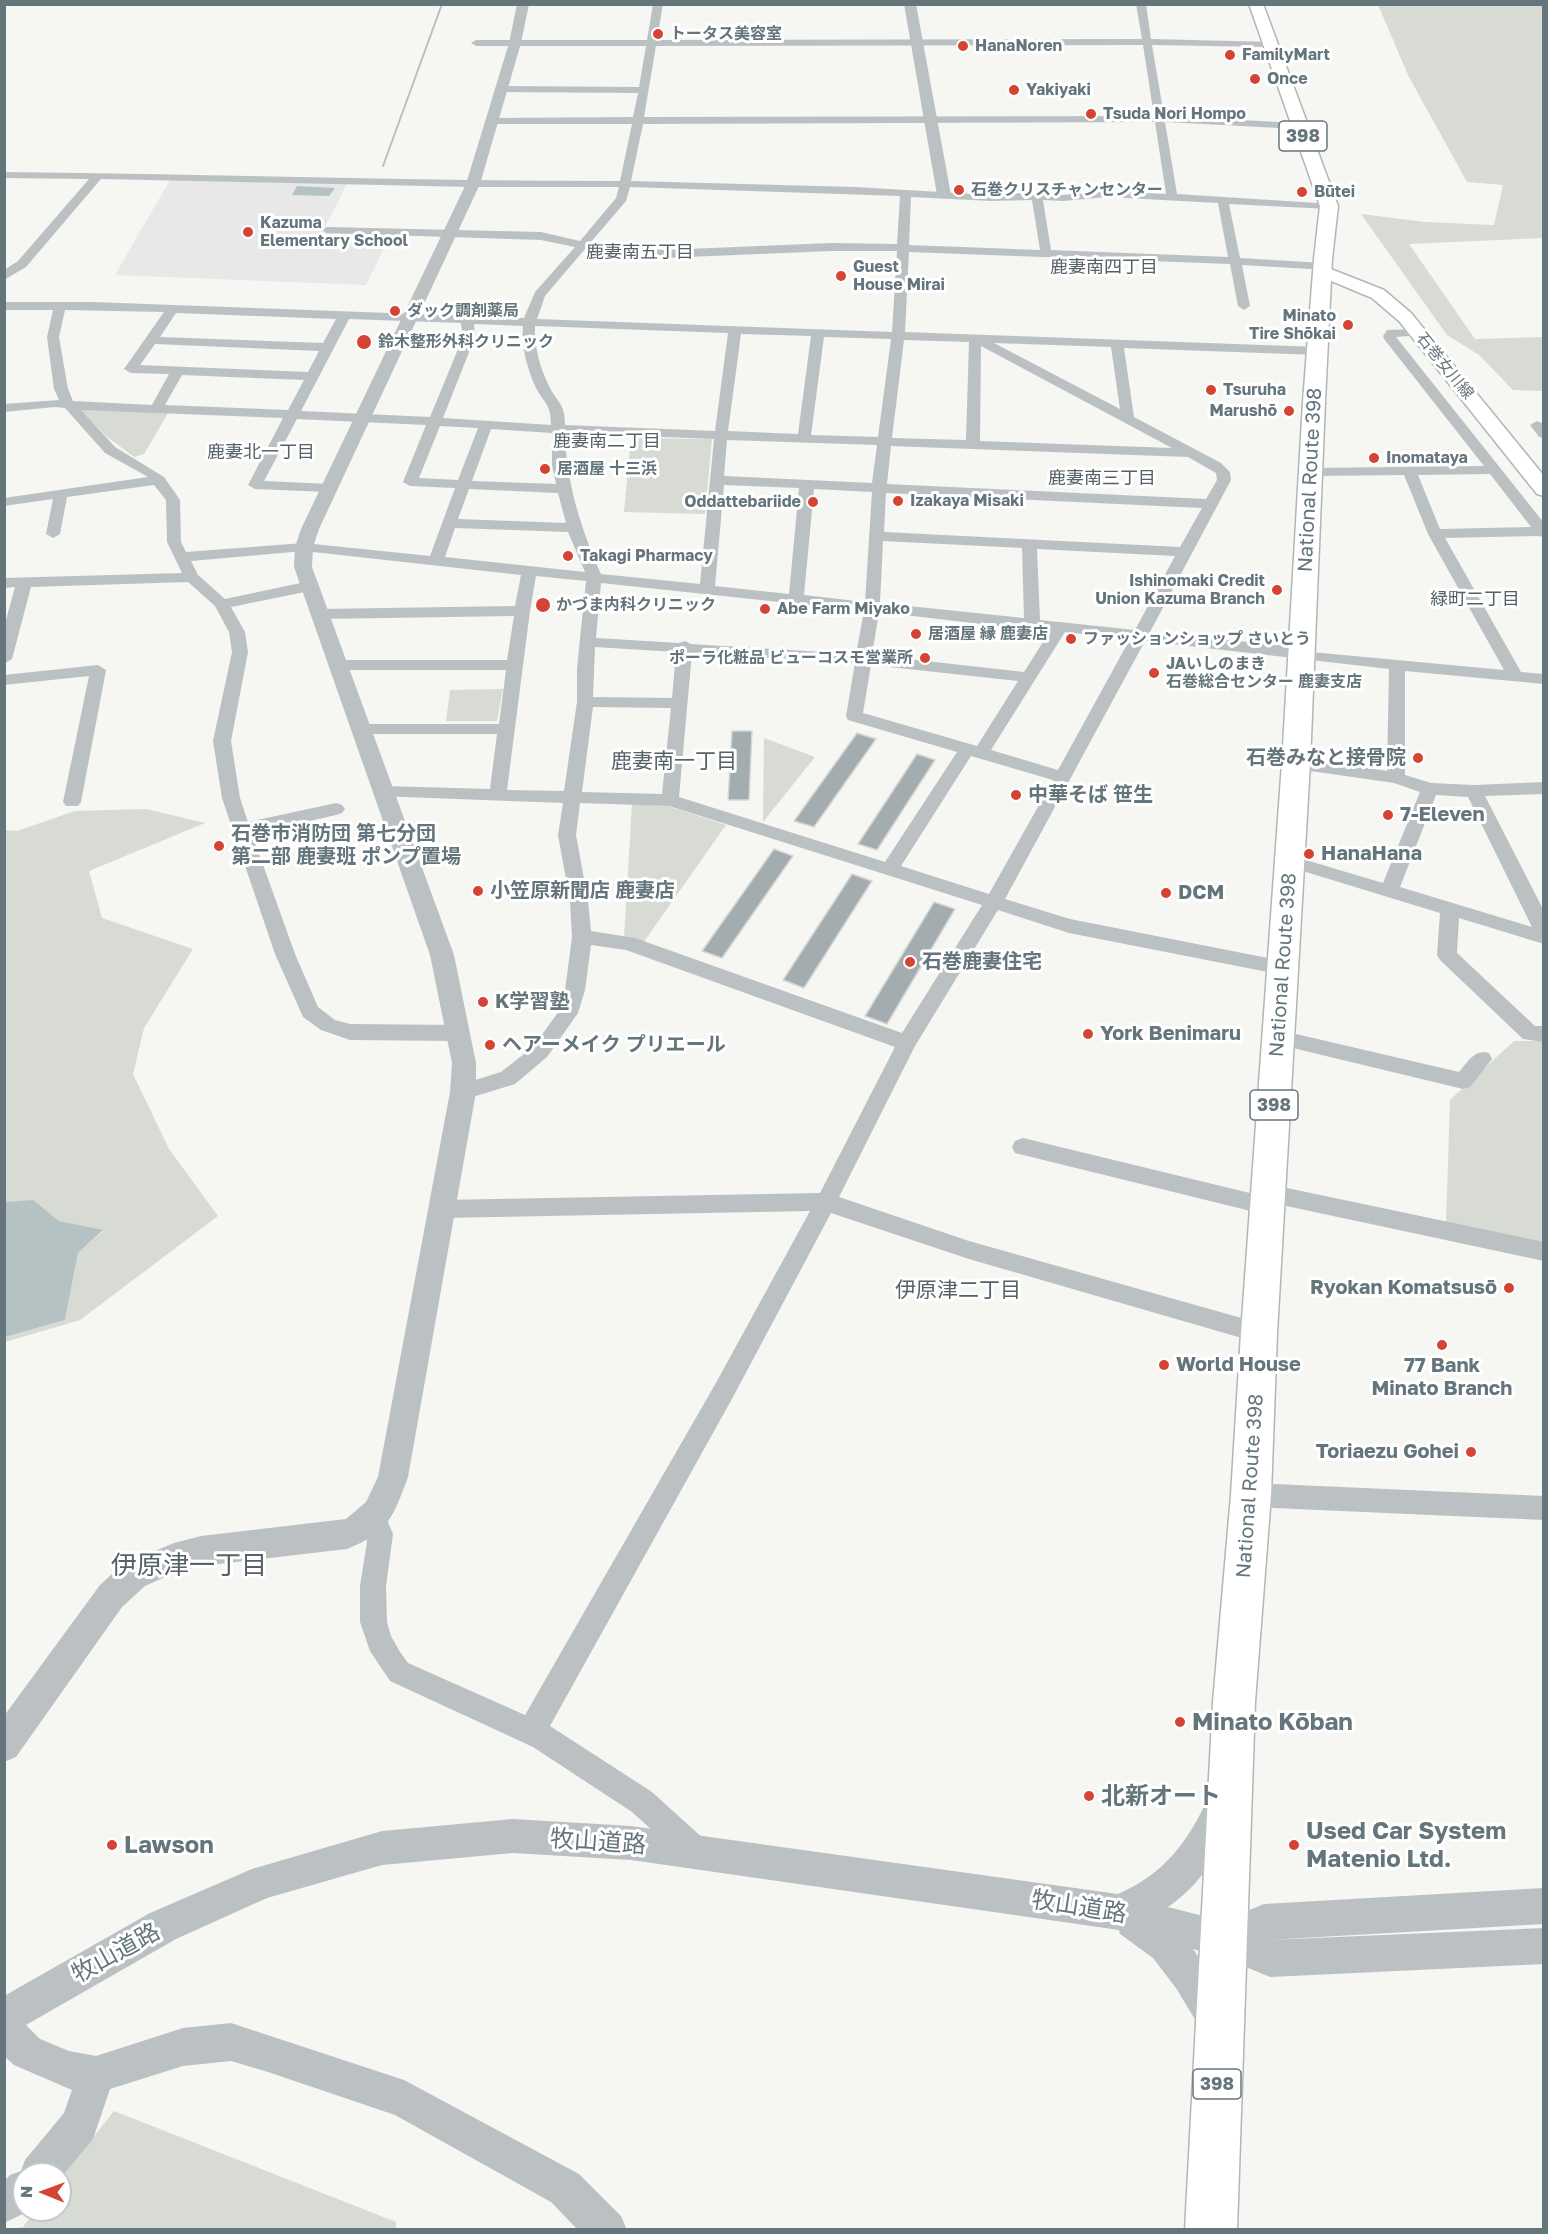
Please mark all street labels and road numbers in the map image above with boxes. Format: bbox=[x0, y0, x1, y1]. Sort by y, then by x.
road number: 398 bbox=[1279, 121, 1327, 151]
street label: 石巻女川線 bbox=[1412, 329, 1478, 403]
street label: National Route 398 bbox=[1293, 387, 1327, 573]
street label: National Route 398 bbox=[1265, 872, 1301, 1058]
road number: 398 bbox=[1250, 1090, 1298, 1120]
street label: National Route 398 bbox=[1232, 1393, 1268, 1579]
street label: 牧山道路 bbox=[549, 1824, 647, 1860]
street label: 牧山道路 bbox=[1029, 1885, 1129, 1929]
street label: 牧山道路 bbox=[67, 1917, 165, 1989]
road number: 398 bbox=[1193, 2069, 1241, 2099]

